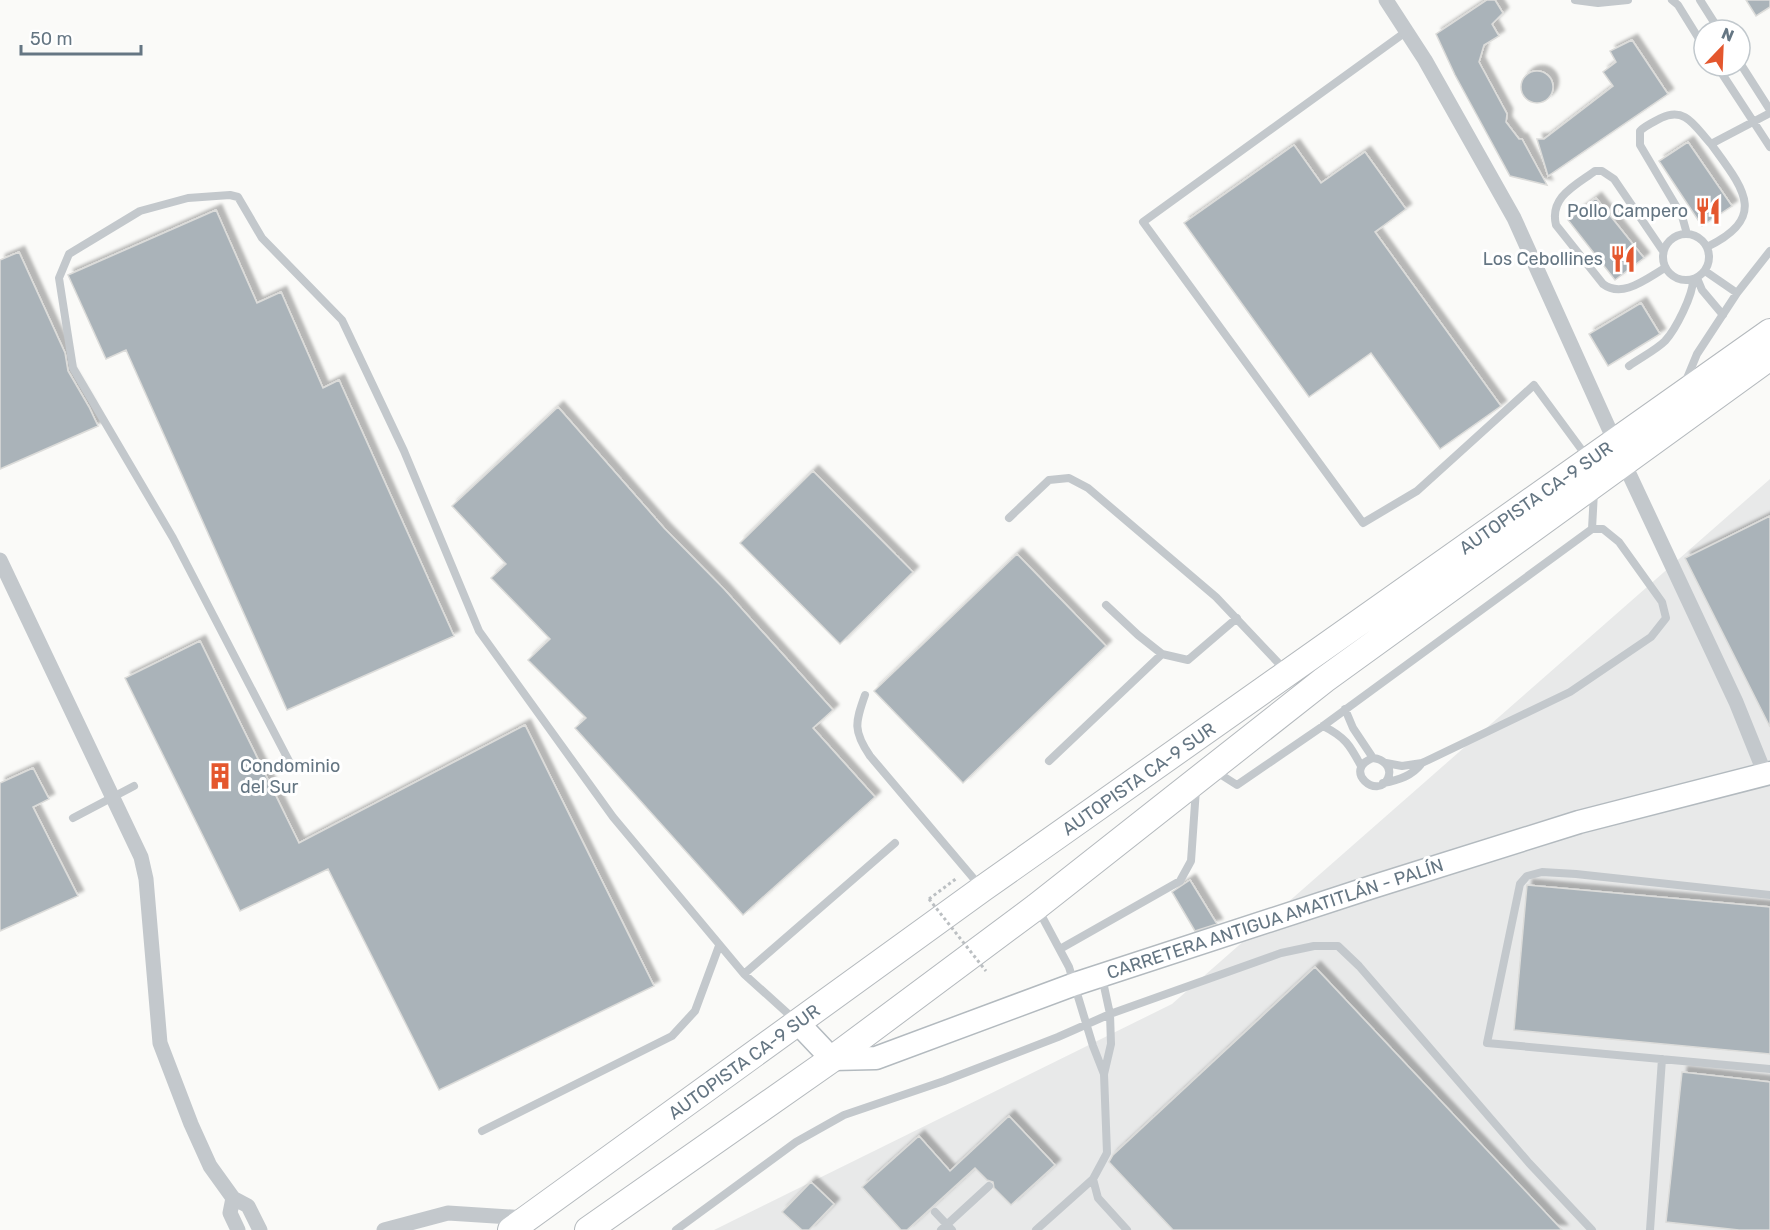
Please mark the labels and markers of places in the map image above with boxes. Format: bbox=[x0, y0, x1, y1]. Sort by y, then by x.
restaurant icon: Pollo Campero bbox=[1693, 196, 1723, 226]
place label: Pollo Campero bbox=[1567, 200, 1688, 222]
restaurant icon: Los Cebollines bbox=[1608, 244, 1638, 274]
place label: Los Cebollines bbox=[1483, 248, 1603, 270]
place label: Condominio del Sur bbox=[240, 755, 340, 798]
building icon: Condominio del Sur bbox=[205, 761, 235, 791]

